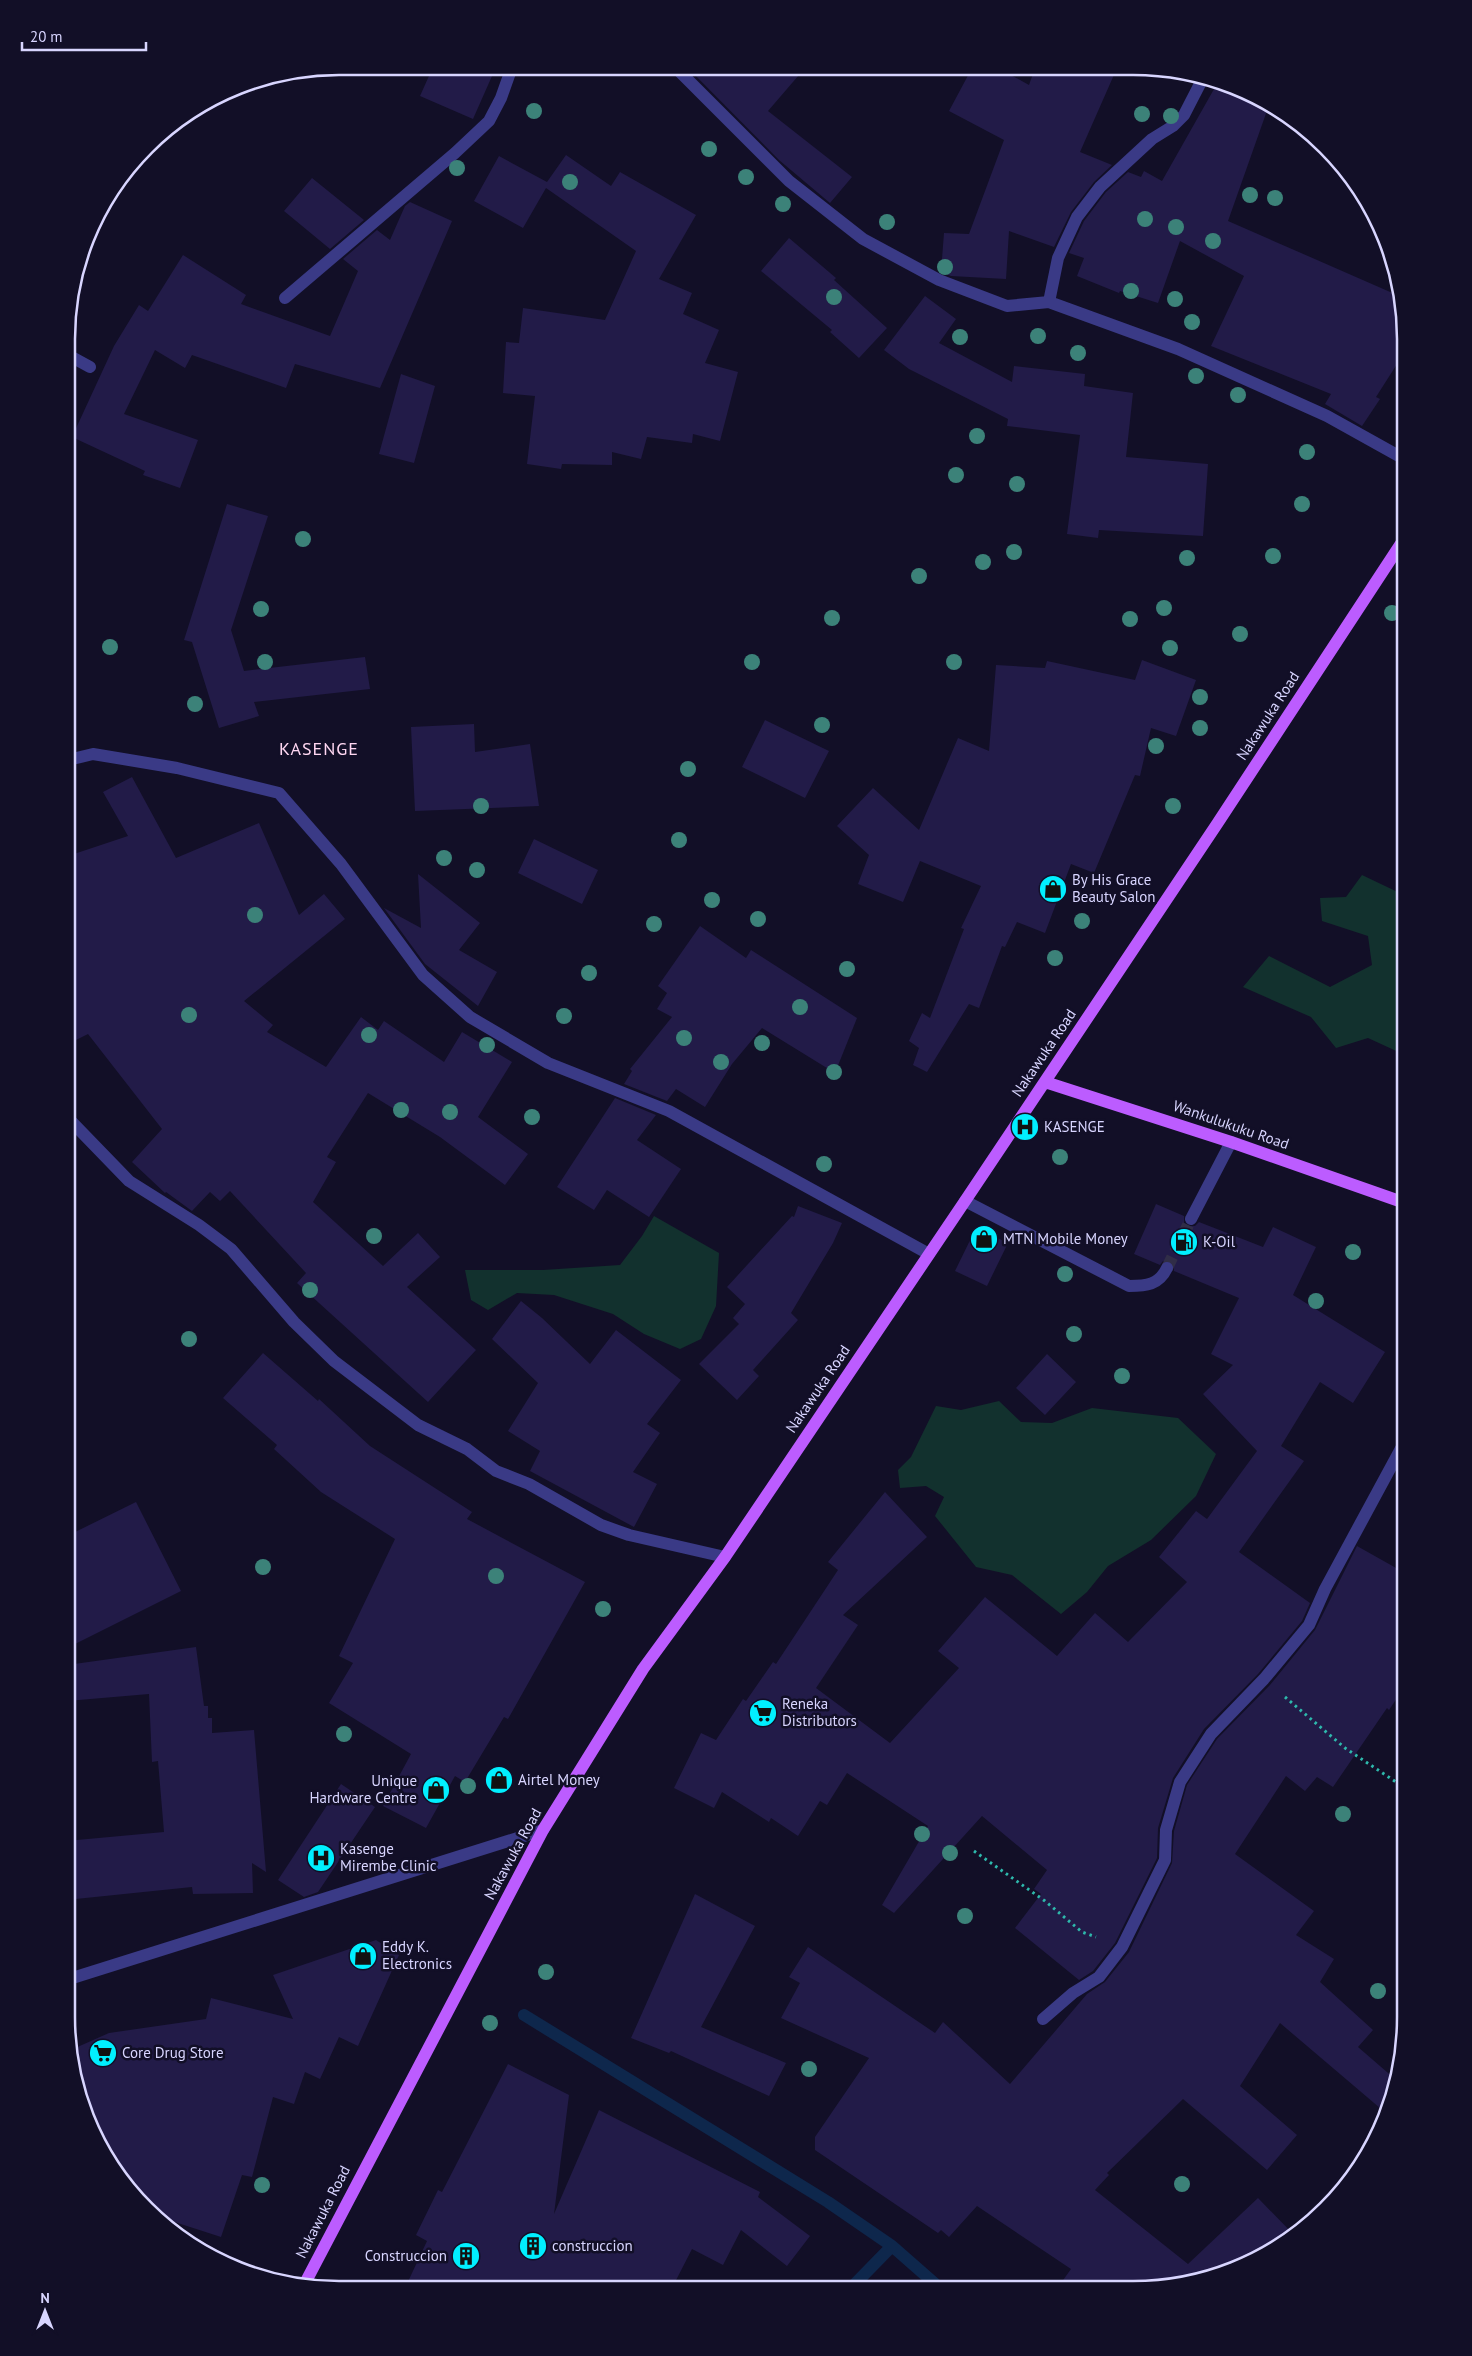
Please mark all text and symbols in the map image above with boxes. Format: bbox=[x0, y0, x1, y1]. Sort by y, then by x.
scale bar bbox=[22, 20, 146, 52]
text: 20 m bbox=[30, 27, 63, 46]
street label: Nakawuka Road bbox=[1232, 668, 1303, 764]
district label: KASENGE bbox=[279, 737, 359, 760]
place label: By His Grace Beauty Salon bbox=[1072, 870, 1155, 906]
shop icon: By His Grace Beauty Salon bbox=[1038, 874, 1068, 904]
street label: Nakawuka Road bbox=[1007, 1005, 1080, 1100]
street label: Wankulukuku Road bbox=[1171, 1096, 1292, 1153]
hospital icon: KASENGE bbox=[1010, 1112, 1040, 1142]
place label: KASENGE bbox=[1044, 1117, 1105, 1136]
shop icon: MTN Mobile Money bbox=[969, 1224, 999, 1254]
fuel station icon: K-Oil bbox=[1169, 1227, 1199, 1257]
place label: MTN Mobile Money bbox=[1003, 1229, 1128, 1248]
place label: K-Oil bbox=[1203, 1232, 1236, 1251]
street label: Nakawuka Road bbox=[781, 1341, 854, 1436]
place label: Reneka Distributors bbox=[782, 1694, 857, 1730]
supermarket icon: Reneka Distributors bbox=[748, 1698, 778, 1728]
shop icon: Airtel Money bbox=[484, 1765, 514, 1795]
place label: Airtel Money bbox=[518, 1770, 600, 1789]
place label: Unique Hardware Centre bbox=[309, 1771, 417, 1807]
shop icon: Unique Hardware Centre bbox=[421, 1775, 451, 1805]
street label: Nakawuka Road bbox=[480, 1805, 546, 1903]
place label: Kasenge Mirembe Clinic bbox=[340, 1839, 437, 1875]
hospital icon: Kasenge Mirembe Clinic bbox=[306, 1843, 336, 1873]
place label: Eddy K. Electronics bbox=[382, 1937, 452, 1973]
shop icon: Eddy K. Electronics bbox=[348, 1941, 378, 1971]
supermarket icon: Core Drug Store bbox=[88, 2038, 118, 2068]
place label: Core Drug Store bbox=[122, 2043, 224, 2062]
street label: Nakawuka Road bbox=[291, 2162, 354, 2261]
building icon: construccion bbox=[518, 2231, 548, 2261]
place label: construccion bbox=[552, 2236, 633, 2255]
building icon: Construccion bbox=[451, 2241, 481, 2271]
place label: Construccion bbox=[365, 2246, 447, 2265]
north arrow bbox=[20, 2286, 70, 2336]
text: N bbox=[40, 2289, 50, 2307]

